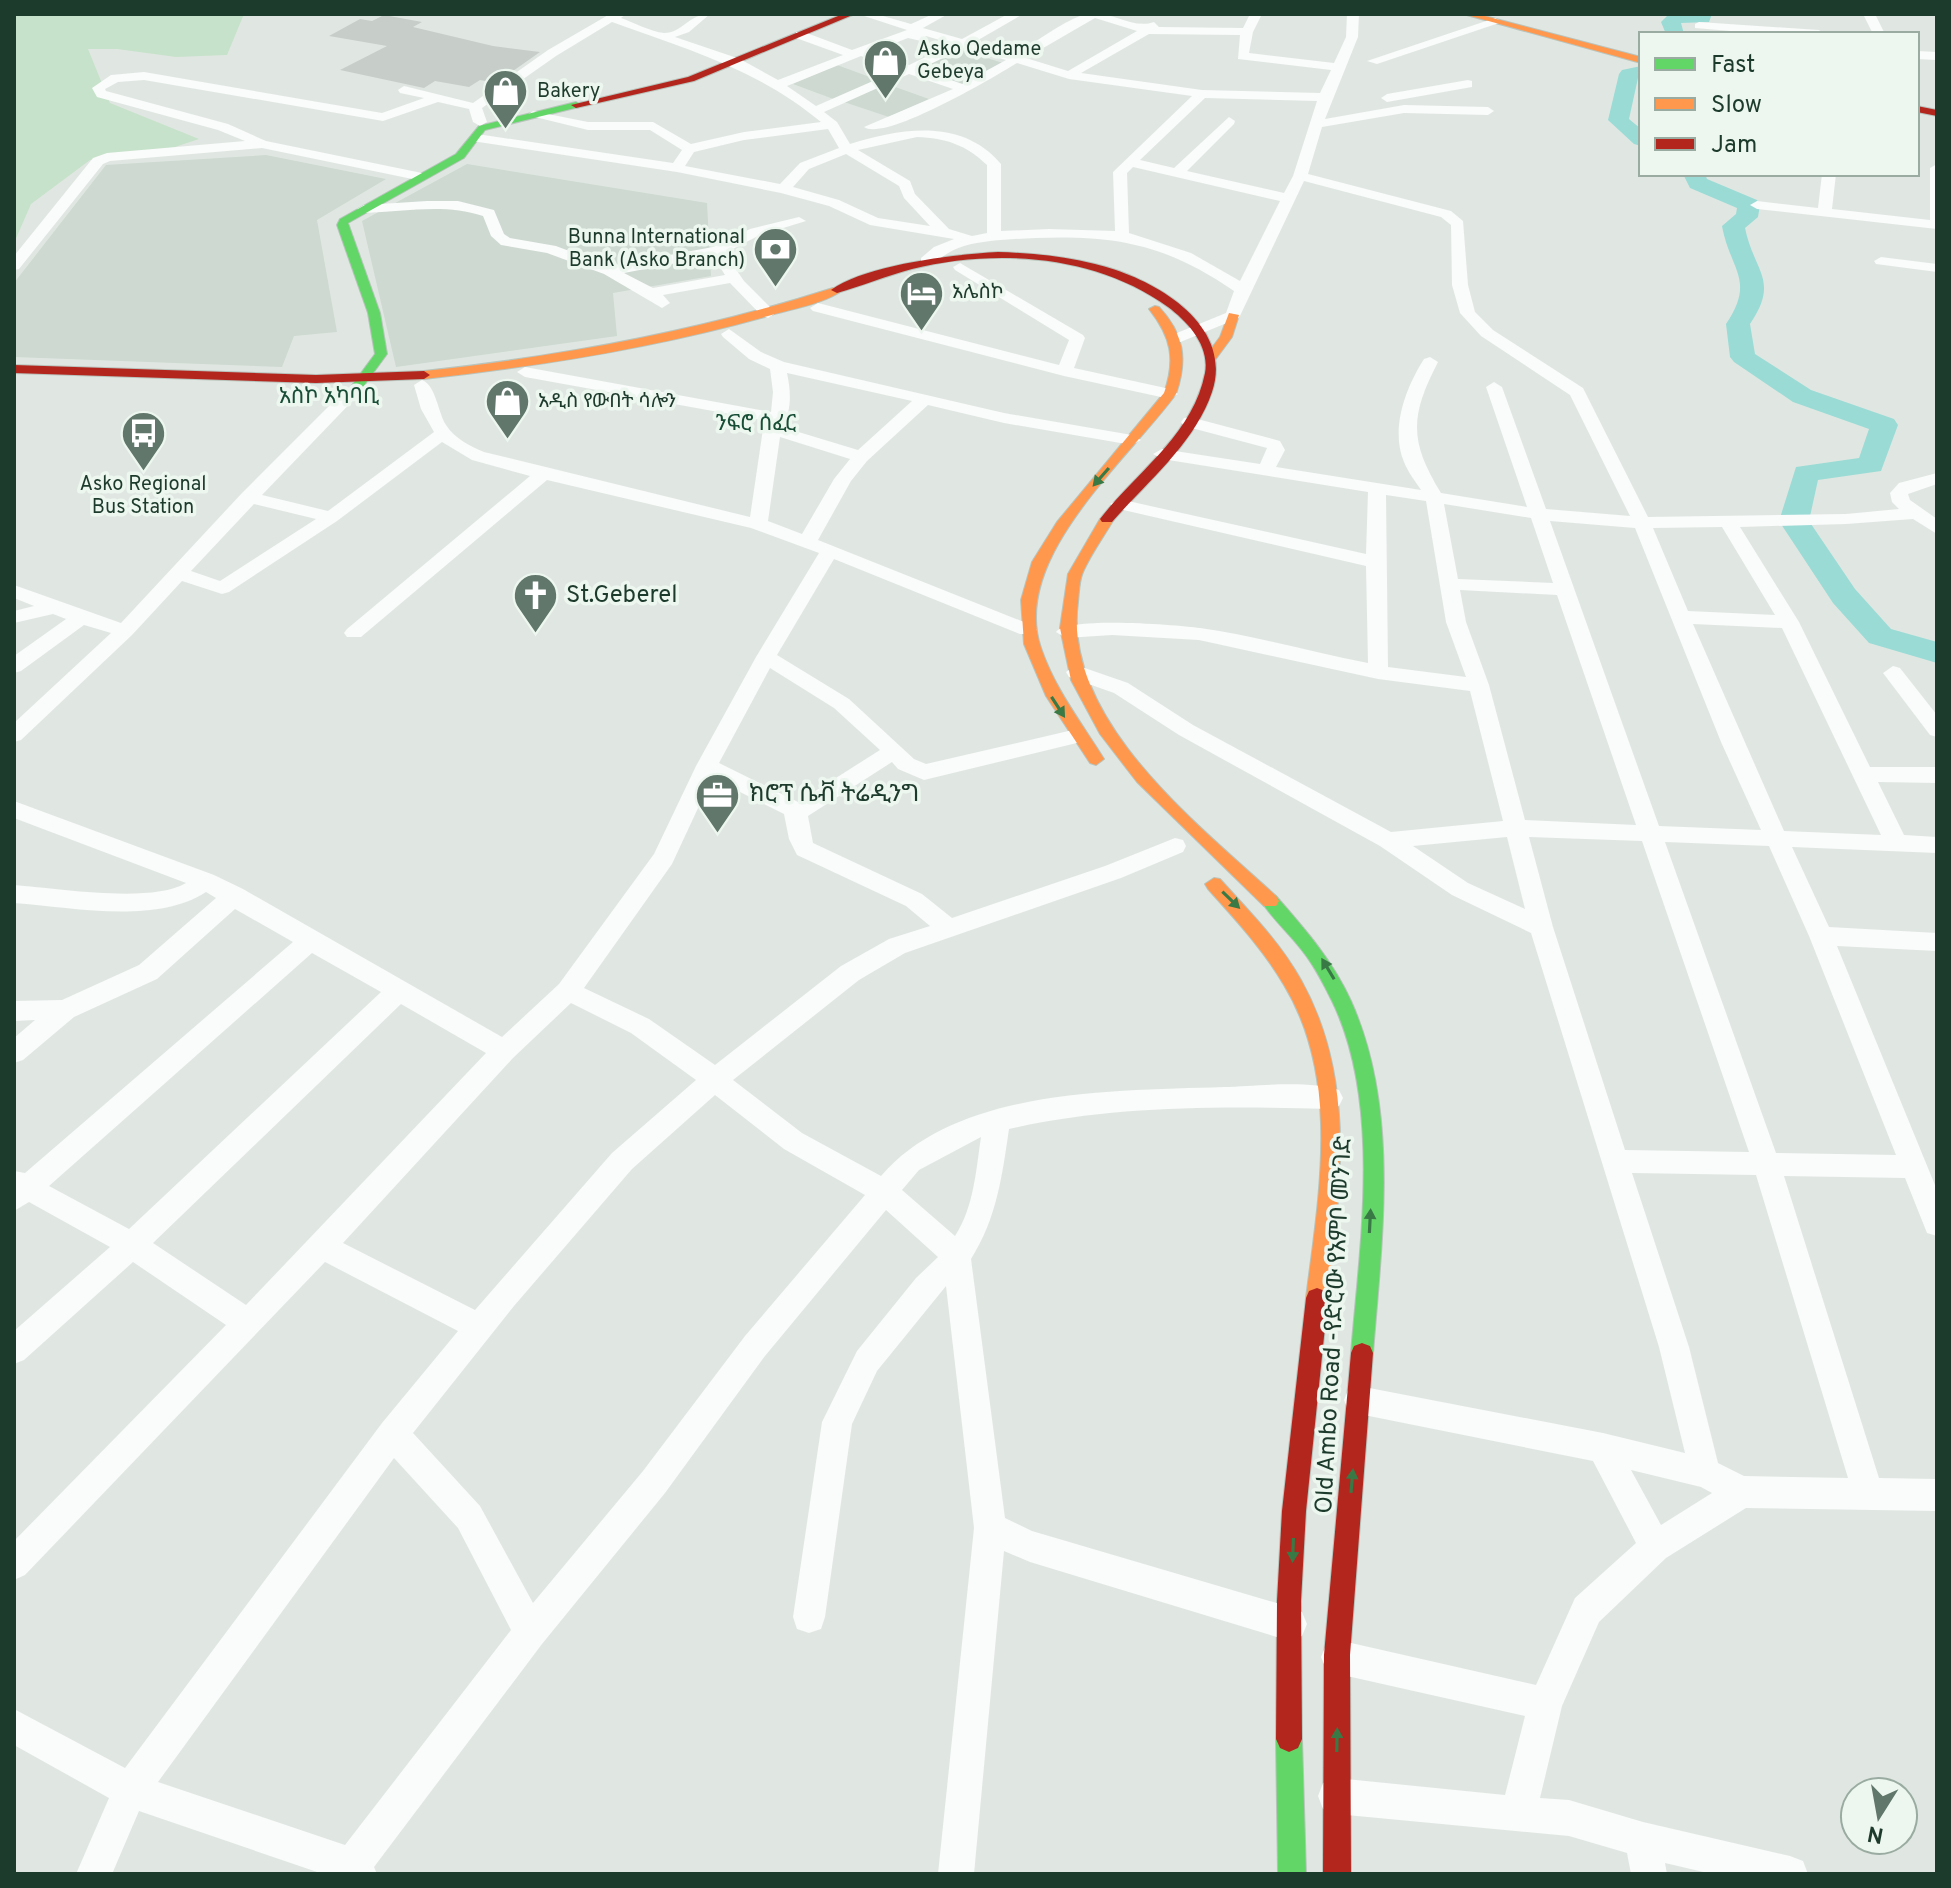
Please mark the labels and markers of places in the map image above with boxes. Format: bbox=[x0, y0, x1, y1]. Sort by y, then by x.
shop icon: Asko Qedame Gebeya bbox=[862, 37, 910, 100]
place label: Asko Qedame Gebeya bbox=[917, 37, 1041, 86]
shop icon: Bakery bbox=[482, 68, 530, 131]
place label: Bakery bbox=[537, 79, 600, 105]
place label: Bunna International Bank (Asko Branch) bbox=[568, 225, 745, 274]
bank icon: Bunna International Bank (Asko Branch) bbox=[752, 225, 800, 288]
hotel icon: አሌስኮ bbox=[897, 269, 945, 332]
place label: አሌስኮ bbox=[952, 280, 1004, 306]
shop icon: አዲስ የውበት ሳሎን bbox=[483, 378, 531, 441]
place label: አዲስ የውበት ሳሎን bbox=[538, 389, 676, 415]
bus stop icon: Asko Regional Bus Station bbox=[119, 409, 167, 472]
place label: Asko Regional Bus Station bbox=[79, 472, 207, 521]
church icon: St.Geberel bbox=[511, 572, 559, 635]
place label: St.Geberel bbox=[566, 581, 678, 611]
office icon: ክሮፕ ሴቭ ትሬዲንግ bbox=[694, 771, 742, 834]
place label: ክሮፕ ሴቭ ትሬዲንግ bbox=[749, 780, 919, 810]

